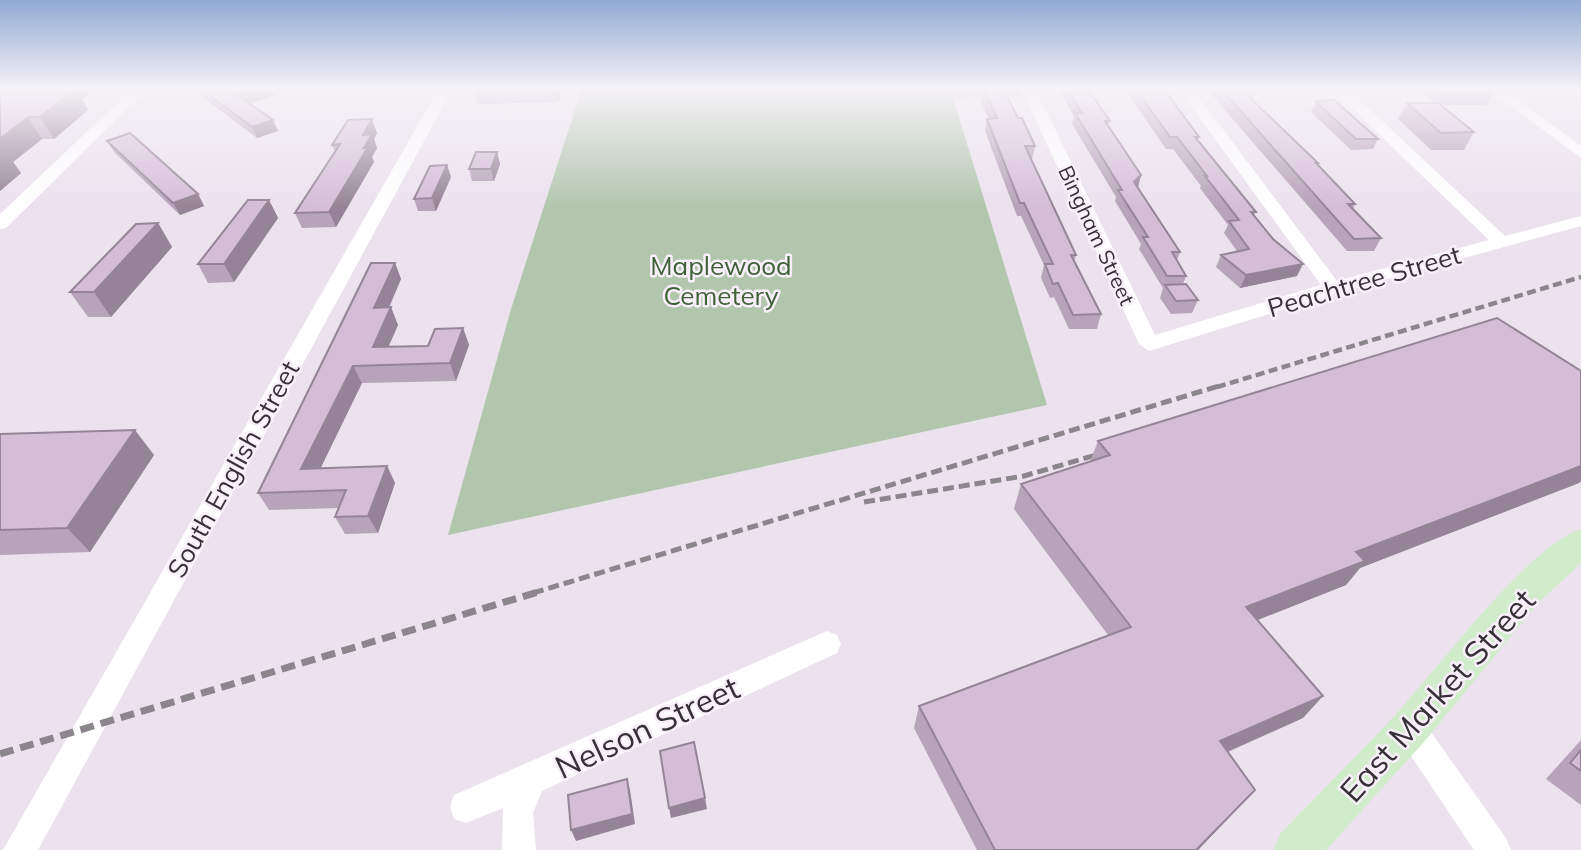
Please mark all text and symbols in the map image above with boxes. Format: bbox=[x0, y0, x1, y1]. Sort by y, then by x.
street label: Bingham Street bbox=[1053, 161, 1141, 309]
street label: Peachtree Street bbox=[1264, 238, 1464, 324]
park label: Maplewood Cemetery bbox=[650, 249, 792, 312]
street label: South English Street bbox=[160, 355, 306, 583]
street label: East Market Street bbox=[1331, 580, 1543, 810]
street label: Nelson Street bbox=[549, 667, 745, 787]

